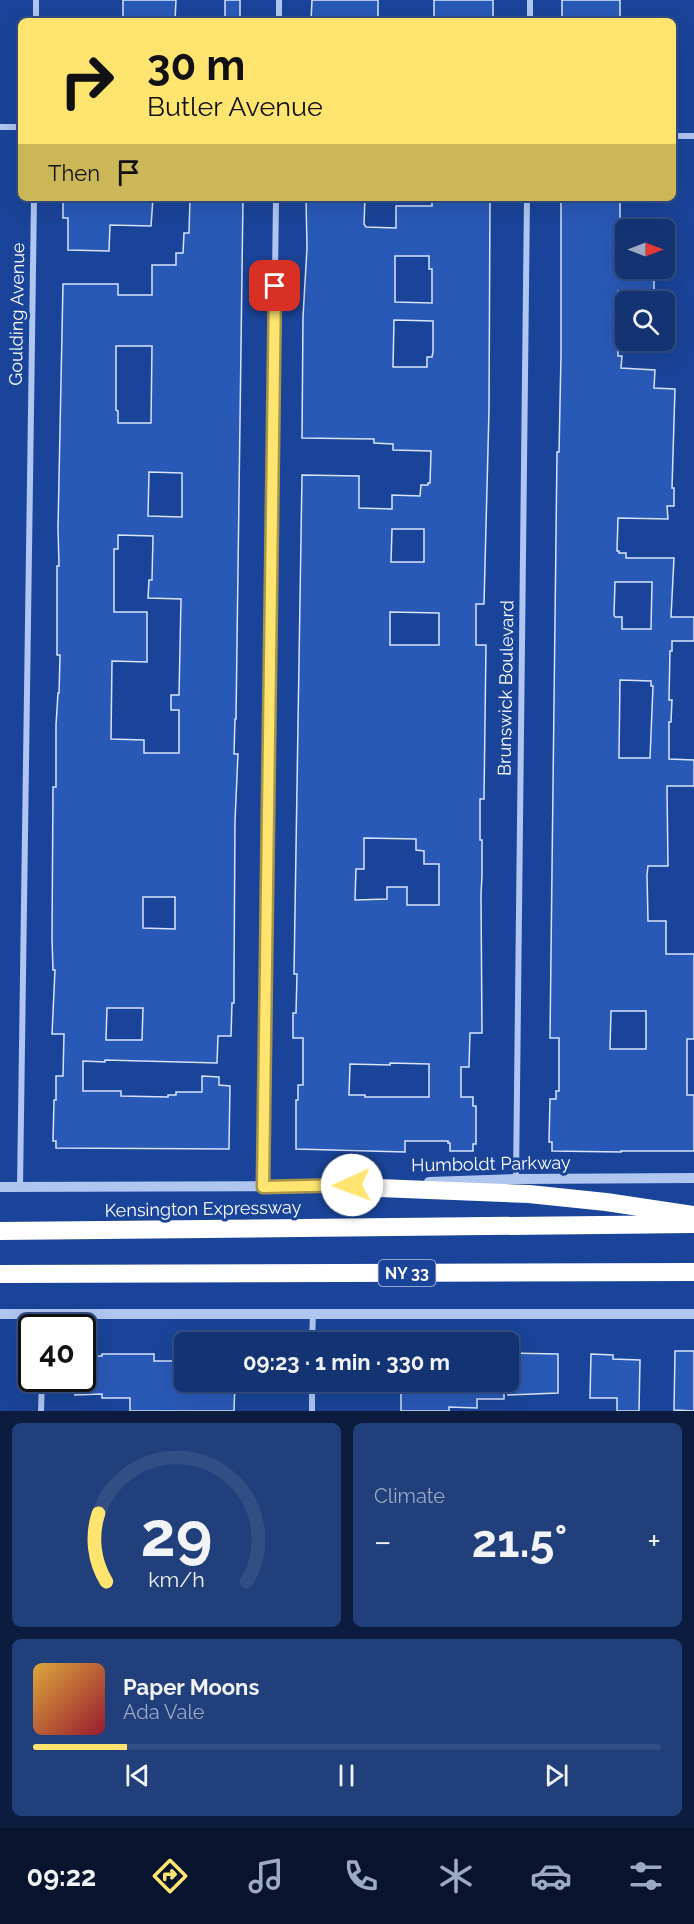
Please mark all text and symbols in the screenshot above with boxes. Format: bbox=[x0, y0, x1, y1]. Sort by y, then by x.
text: 30 m bbox=[147, 41, 245, 90]
icon: right bbox=[48, 42, 126, 120]
text: Butler Avenue bbox=[147, 91, 323, 122]
icon: arrive bbox=[112, 156, 145, 189]
text: Then bbox=[48, 160, 100, 186]
north arrow bbox=[615, 219, 675, 279]
map controls bbox=[615, 219, 675, 351]
street label: Goulding Avenue bbox=[5, 242, 28, 386]
pin bbox=[249, 260, 300, 311]
icon: arrive bbox=[258, 269, 291, 302]
button: search bbox=[615, 291, 675, 351]
street label: Brunswick Boulevard bbox=[493, 600, 518, 776]
street label: Humboldt Parkway bbox=[411, 1152, 571, 1175]
position arrow bbox=[320, 1153, 384, 1217]
street label: Kensington Expressway bbox=[105, 1196, 302, 1221]
road number: NY 33 bbox=[378, 1260, 436, 1286]
speed limit sign: 40 bbox=[18, 1314, 96, 1392]
text: 09:23 · 1 min · 330 m bbox=[243, 1349, 450, 1375]
text: Climate bbox=[374, 1484, 445, 1508]
text: 29 bbox=[141, 1497, 212, 1571]
text: 21.5° bbox=[472, 1515, 567, 1568]
text: − bbox=[374, 1522, 392, 1561]
text: + bbox=[647, 1522, 661, 1561]
text: km/h bbox=[148, 1567, 205, 1592]
text: Paper Moons bbox=[123, 1674, 259, 1700]
text: Ada Vale bbox=[123, 1700, 205, 1724]
icon: previous bbox=[121, 1759, 154, 1792]
icon: pause bbox=[330, 1759, 363, 1792]
icon: next bbox=[540, 1759, 573, 1792]
icon: directions bbox=[149, 1855, 191, 1897]
icon: music bbox=[245, 1855, 287, 1897]
icon: phone bbox=[340, 1855, 382, 1897]
icon: climate bbox=[435, 1855, 477, 1897]
icon: car bbox=[530, 1855, 572, 1897]
icon: filters bbox=[625, 1855, 667, 1897]
text: 09:22 bbox=[27, 1861, 96, 1892]

